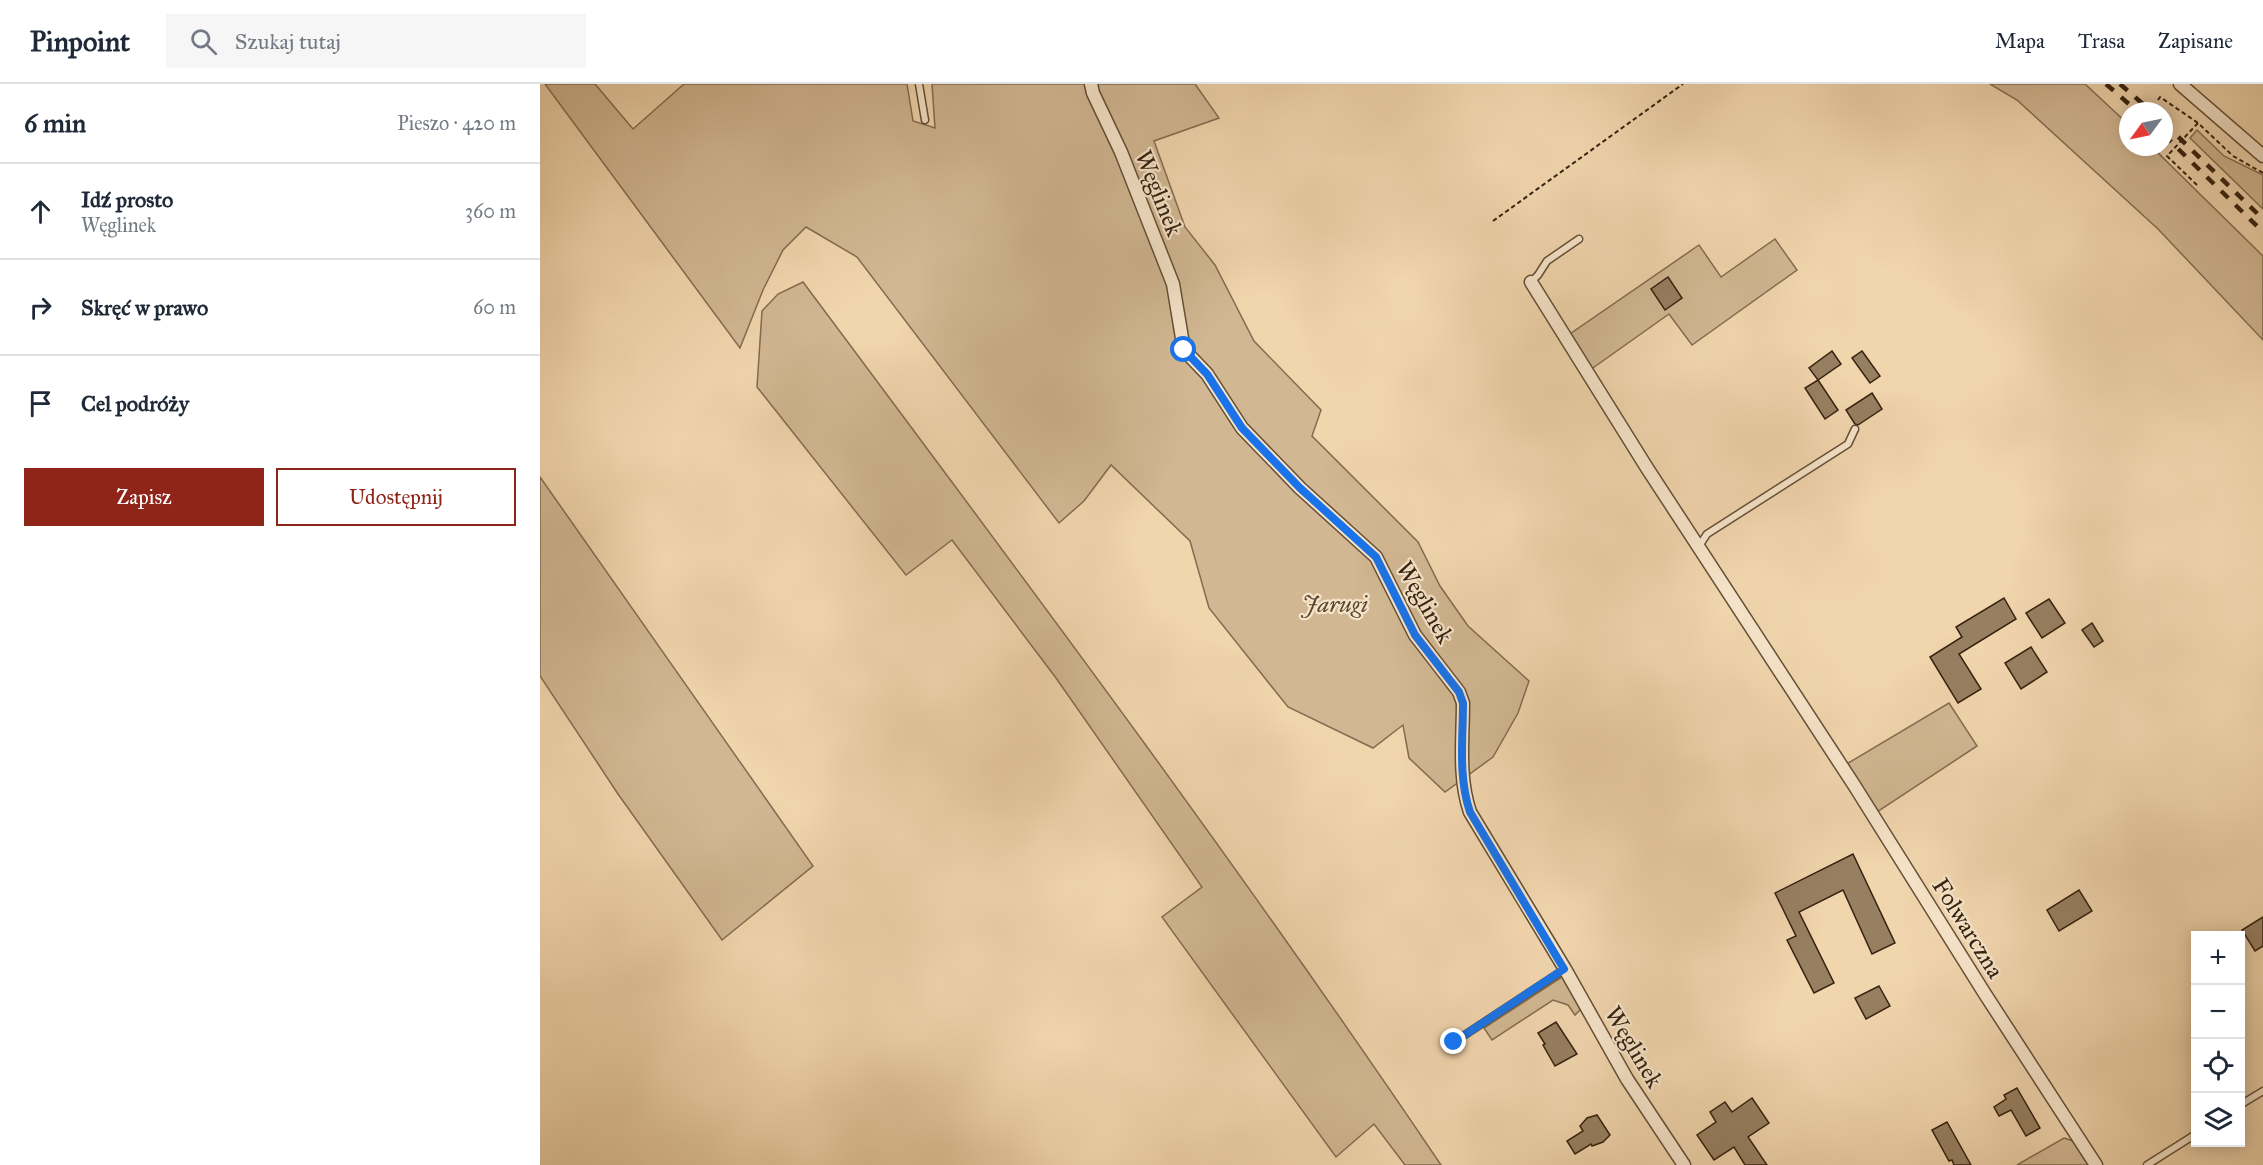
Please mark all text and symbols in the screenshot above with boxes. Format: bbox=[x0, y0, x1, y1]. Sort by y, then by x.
search box bbox=[166, 14, 586, 68]
text: Pinpoint bbox=[30, 24, 130, 59]
icon: search bbox=[187, 25, 220, 58]
text: Szukaj tutaj bbox=[235, 28, 341, 55]
text: Mapa bbox=[1995, 28, 2045, 54]
text: Trasa bbox=[2078, 28, 2125, 54]
text: Zapisane bbox=[2158, 28, 2233, 54]
north arrow bbox=[2119, 102, 2173, 156]
text: 6 min bbox=[24, 107, 86, 139]
text: Pieszo · 420 m bbox=[397, 111, 516, 135]
street label: Węglinek bbox=[1128, 146, 1190, 241]
text: Idź prosto bbox=[81, 186, 173, 213]
icon: ahead bbox=[24, 195, 57, 228]
text: 360 m bbox=[465, 199, 516, 223]
text: Węglinek bbox=[81, 213, 156, 237]
icon: right bbox=[24, 291, 57, 324]
text: Skręć w prawo bbox=[81, 294, 208, 321]
text: 60 m bbox=[473, 295, 516, 319]
route start bbox=[1170, 336, 1196, 362]
icon: arrive bbox=[24, 387, 57, 420]
text: Cel podróży bbox=[81, 390, 189, 417]
button: Zapisz bbox=[24, 468, 264, 526]
button: Udostępnij bbox=[276, 468, 516, 526]
street label: Węglinek bbox=[1389, 555, 1461, 649]
park label: Jarugi bbox=[1300, 589, 1368, 619]
street label: Folwarczna bbox=[1925, 872, 2011, 984]
map controls bbox=[2191, 931, 2245, 1147]
button: + bbox=[2191, 931, 2245, 985]
button: − bbox=[2191, 985, 2245, 1039]
street label: Węglinek bbox=[1598, 1001, 1671, 1094]
route end bbox=[1440, 1028, 1466, 1054]
button: locate bbox=[2191, 1039, 2245, 1093]
button: layers bbox=[2191, 1093, 2245, 1147]

